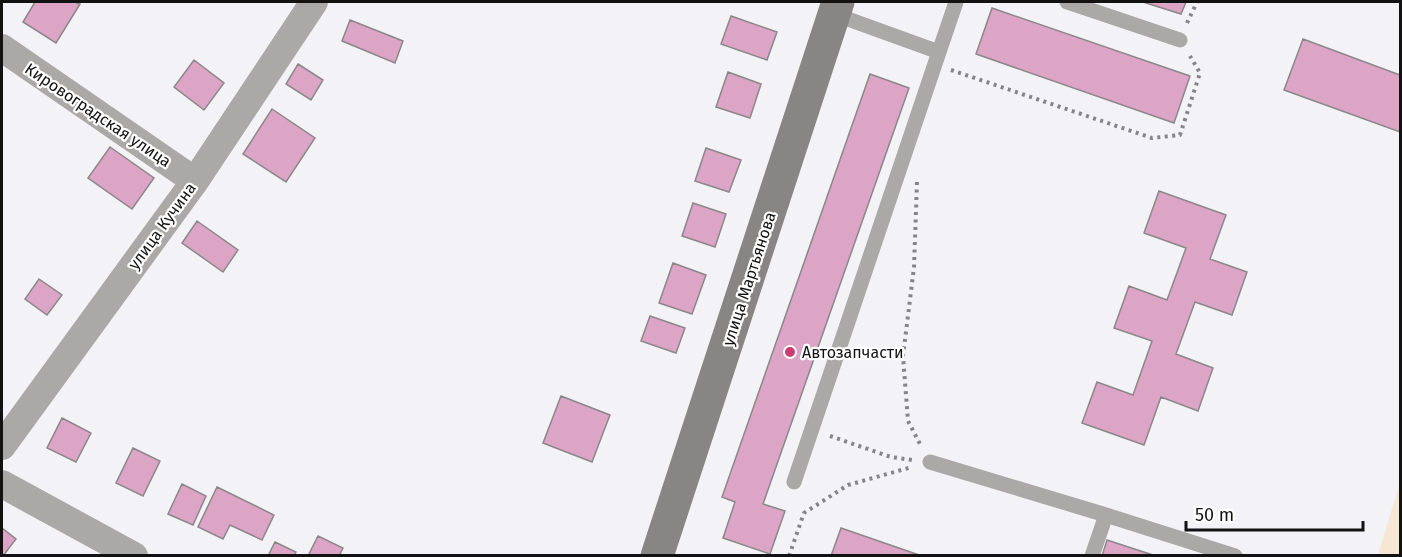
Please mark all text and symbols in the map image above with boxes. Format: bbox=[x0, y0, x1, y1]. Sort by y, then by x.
street label: Кировоградская улица bbox=[21, 59, 175, 171]
street label: улица Кучина bbox=[124, 179, 200, 273]
street label: улица Мартьянова bbox=[718, 210, 780, 348]
place label: Автозапчасти bbox=[802, 343, 904, 362]
marker: Автозапчасти bbox=[783, 345, 797, 359]
scale bar bbox=[1186, 494, 1363, 532]
text: 50 m bbox=[1195, 504, 1234, 526]

